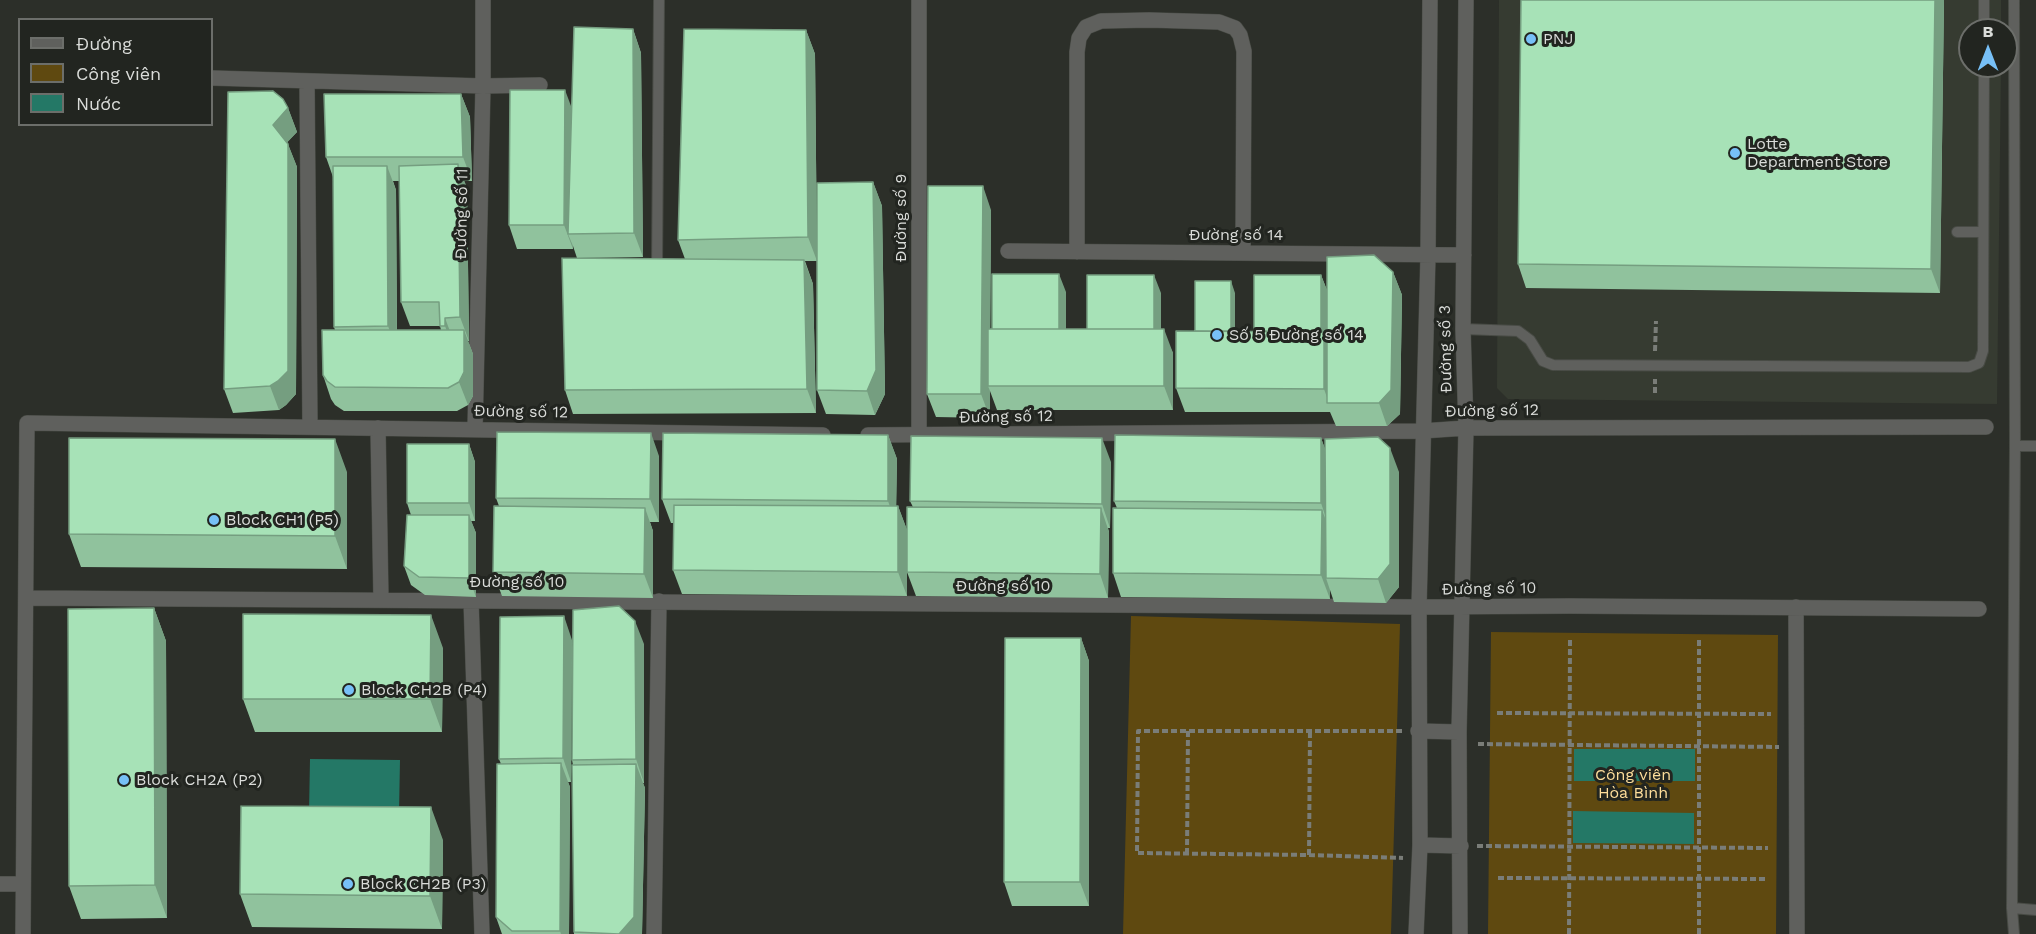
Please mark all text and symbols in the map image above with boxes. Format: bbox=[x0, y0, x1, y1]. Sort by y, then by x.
legend bbox=[18, 18, 213, 126]
north arrow bbox=[1958, 18, 2018, 78]
text: B bbox=[1983, 22, 1993, 41]
place label: PNJ bbox=[1543, 29, 1574, 49]
marker: PNJ bbox=[1524, 32, 1538, 46]
text: Đường bbox=[76, 33, 132, 54]
text: Công viên bbox=[76, 63, 161, 84]
text: Nước bbox=[76, 93, 121, 114]
place label: Lotte Department Store bbox=[1747, 134, 1888, 172]
marker: Lotte Department Store bbox=[1728, 146, 1742, 160]
street label: Đường số 11 bbox=[452, 168, 472, 260]
street label: Đường số 9 bbox=[891, 174, 911, 262]
street label: Đường số 14 bbox=[1189, 225, 1283, 245]
street label: Đường số 3 bbox=[1436, 305, 1456, 393]
place label: Số 5 Đường số 14 bbox=[1229, 325, 1364, 345]
marker: Số 5 Đường số 14 bbox=[1210, 328, 1224, 342]
street label: Đường số 12 bbox=[1445, 401, 1539, 421]
street label: Đường số 12 bbox=[474, 402, 568, 422]
street label: Đường số 12 bbox=[959, 407, 1053, 427]
place label: Block CH1 (P5) bbox=[226, 510, 339, 530]
marker: Block CH1 (P5) bbox=[207, 513, 221, 527]
street label: Đường số 10 bbox=[470, 572, 564, 592]
street label: Đường số 10 bbox=[956, 576, 1050, 596]
street label: Đường số 10 bbox=[1441, 579, 1537, 599]
place label: Block CH2B (P4) bbox=[361, 680, 487, 700]
marker: Block CH2B (P4) bbox=[342, 683, 356, 697]
park label: Công viên Hòa Bình bbox=[1595, 765, 1671, 803]
place label: Block CH2A (P2) bbox=[136, 770, 262, 790]
marker: Block CH2A (P2) bbox=[117, 773, 131, 787]
place label: Block CH2B (P3) bbox=[360, 874, 486, 894]
marker: Block CH2B (P3) bbox=[341, 877, 355, 891]

